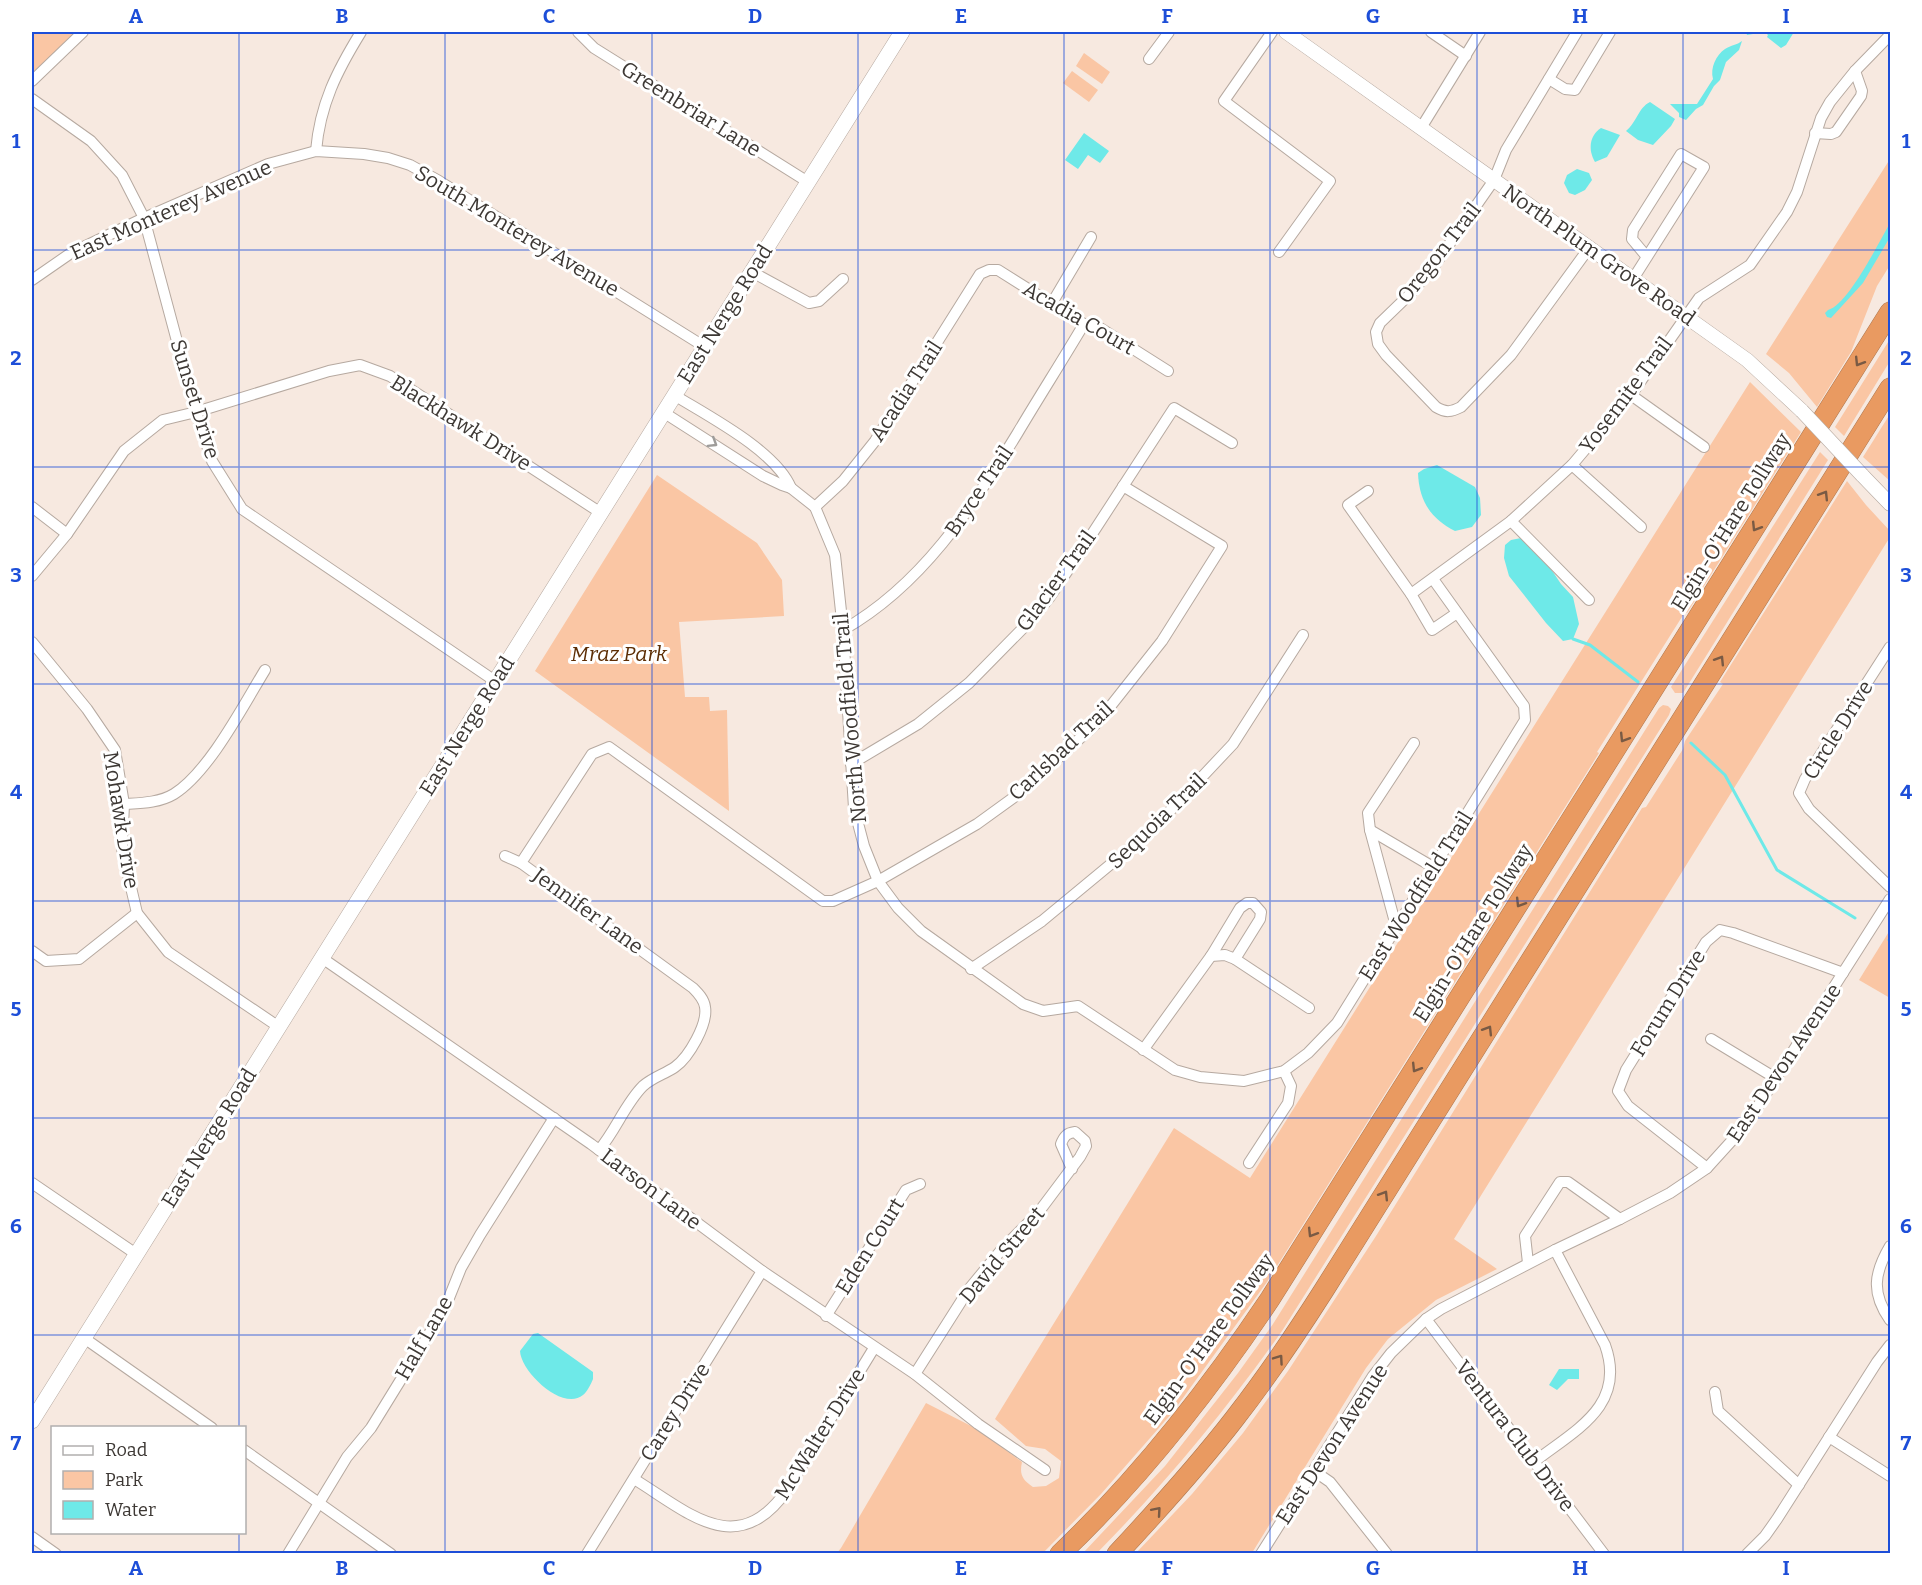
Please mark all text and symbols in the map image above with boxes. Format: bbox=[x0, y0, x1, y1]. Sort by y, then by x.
text: A bbox=[129, 4, 144, 28]
text: B bbox=[336, 4, 349, 28]
text: C bbox=[543, 4, 555, 28]
text: D bbox=[748, 4, 762, 28]
text: E bbox=[955, 4, 967, 28]
text: F bbox=[1161, 4, 1173, 28]
text: G bbox=[1366, 4, 1380, 28]
text: H bbox=[1572, 4, 1588, 28]
text: I bbox=[1782, 4, 1790, 28]
street label: Greenbriar Lane bbox=[616, 56, 766, 162]
text: 1 bbox=[12, 129, 21, 153]
text: 1 bbox=[1902, 129, 1911, 153]
street label: East Monterey Avenue bbox=[66, 154, 276, 266]
street label: South Monterey Avenue bbox=[410, 160, 624, 302]
street label: North Plum Grove Road bbox=[1498, 179, 1700, 331]
street label: Oregon Trail bbox=[1392, 197, 1486, 309]
street label: East Nerge Road bbox=[672, 240, 778, 388]
street label: Acadia Court bbox=[1018, 275, 1140, 361]
street label: Yosemite Trail bbox=[1574, 332, 1678, 458]
street label: Sunset Drive bbox=[164, 336, 226, 462]
street label: Acadia Trail bbox=[864, 336, 948, 446]
text: 2 bbox=[10, 346, 22, 370]
text: 2 bbox=[1900, 346, 1912, 370]
one-way arrow bbox=[1855, 356, 1867, 366]
street label: Blackhawk Drive bbox=[386, 369, 536, 477]
street label: Elgin-O'Hare Tollway bbox=[1666, 427, 1797, 616]
one-way arrow bbox=[707, 436, 717, 448]
street label: Bryce Trail bbox=[939, 441, 1019, 541]
one-way arrow bbox=[1816, 490, 1827, 501]
one-way arrow bbox=[1752, 520, 1763, 531]
street label: Glacier Trail bbox=[1011, 525, 1101, 637]
text: 3 bbox=[10, 563, 22, 587]
text: 3 bbox=[1900, 563, 1912, 587]
street label: North Woodfield Trail bbox=[828, 612, 872, 824]
park label: Mraz Park bbox=[571, 641, 668, 667]
street label: East Nerge Road bbox=[414, 652, 520, 800]
one-way arrow bbox=[1712, 656, 1724, 666]
street label: Circle Drive bbox=[1797, 676, 1879, 784]
street label: Carlsbad Trail bbox=[1003, 696, 1119, 806]
one-way arrow bbox=[1619, 732, 1631, 742]
street label: Mohawk Drive bbox=[97, 749, 145, 891]
street label: Sequoia Trail bbox=[1102, 768, 1212, 874]
text: 4 bbox=[10, 780, 22, 804]
text: 4 bbox=[1900, 780, 1912, 804]
street label: East Woodfield Trail bbox=[1353, 807, 1479, 985]
street label: Elgin-O'Hare Tollway bbox=[1408, 838, 1539, 1027]
street label: Jennifer Lane bbox=[527, 861, 648, 960]
one-way arrow bbox=[1515, 897, 1527, 907]
street label: Forum Drive bbox=[1625, 945, 1711, 1061]
street label: East Devon Avenue bbox=[1721, 979, 1847, 1147]
text: 5 bbox=[11, 997, 22, 1021]
text: 5 bbox=[1901, 997, 1912, 1021]
one-way arrow bbox=[1480, 1025, 1491, 1036]
one-way arrow bbox=[1412, 1061, 1423, 1072]
street label: East Nerge Road bbox=[156, 1064, 262, 1212]
street label: Larson Lane bbox=[596, 1143, 706, 1235]
one-way arrow bbox=[1377, 1191, 1389, 1201]
street label: Eden Court bbox=[830, 1193, 910, 1299]
street label: David Street bbox=[954, 1201, 1050, 1309]
text: 6 bbox=[10, 1214, 22, 1238]
text: 6 bbox=[1900, 1214, 1912, 1238]
one-way arrow bbox=[1308, 1227, 1320, 1237]
street label: Elgin-O'Hare Tollway bbox=[1138, 1248, 1280, 1430]
street label: Half Lane bbox=[389, 1291, 459, 1385]
one-way arrow bbox=[1272, 1354, 1283, 1365]
street label: Ventura Club Drive bbox=[1450, 1355, 1580, 1517]
street label: Carey Drive bbox=[634, 1358, 716, 1466]
street label: East Devon Avenue bbox=[1270, 1359, 1394, 1529]
street label: McWalter Drive bbox=[769, 1363, 871, 1505]
legend bbox=[51, 1426, 246, 1534]
text: 7 bbox=[11, 1431, 22, 1455]
text: 7 bbox=[1901, 1431, 1912, 1455]
text: Road bbox=[105, 1439, 148, 1461]
text: Park bbox=[105, 1469, 144, 1491]
text: Water bbox=[105, 1499, 156, 1521]
one-way arrow bbox=[1150, 1507, 1161, 1518]
text: A bbox=[129, 1556, 144, 1580]
text: B bbox=[336, 1556, 349, 1580]
text: C bbox=[543, 1556, 555, 1580]
text: D bbox=[748, 1556, 762, 1580]
text: E bbox=[955, 1556, 967, 1580]
text: F bbox=[1161, 1556, 1173, 1580]
text: G bbox=[1366, 1556, 1380, 1580]
text: H bbox=[1572, 1556, 1588, 1580]
text: I bbox=[1782, 1556, 1790, 1580]

